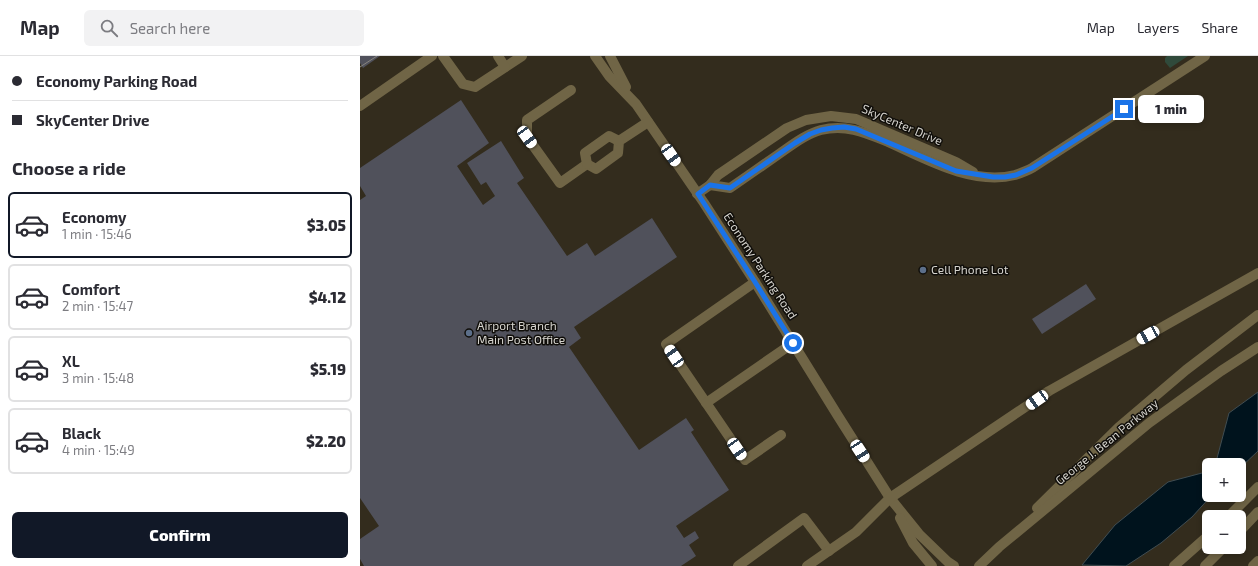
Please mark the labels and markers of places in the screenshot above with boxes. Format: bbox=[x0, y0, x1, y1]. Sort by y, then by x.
place label: Cell Phone Lot bbox=[931, 262, 1009, 276]
marker: Cell Phone Lot bbox=[918, 265, 928, 275]
place label: Airport Branch Main Post Office bbox=[477, 318, 565, 346]
marker: Airport Branch Main Post Office bbox=[464, 328, 474, 338]

